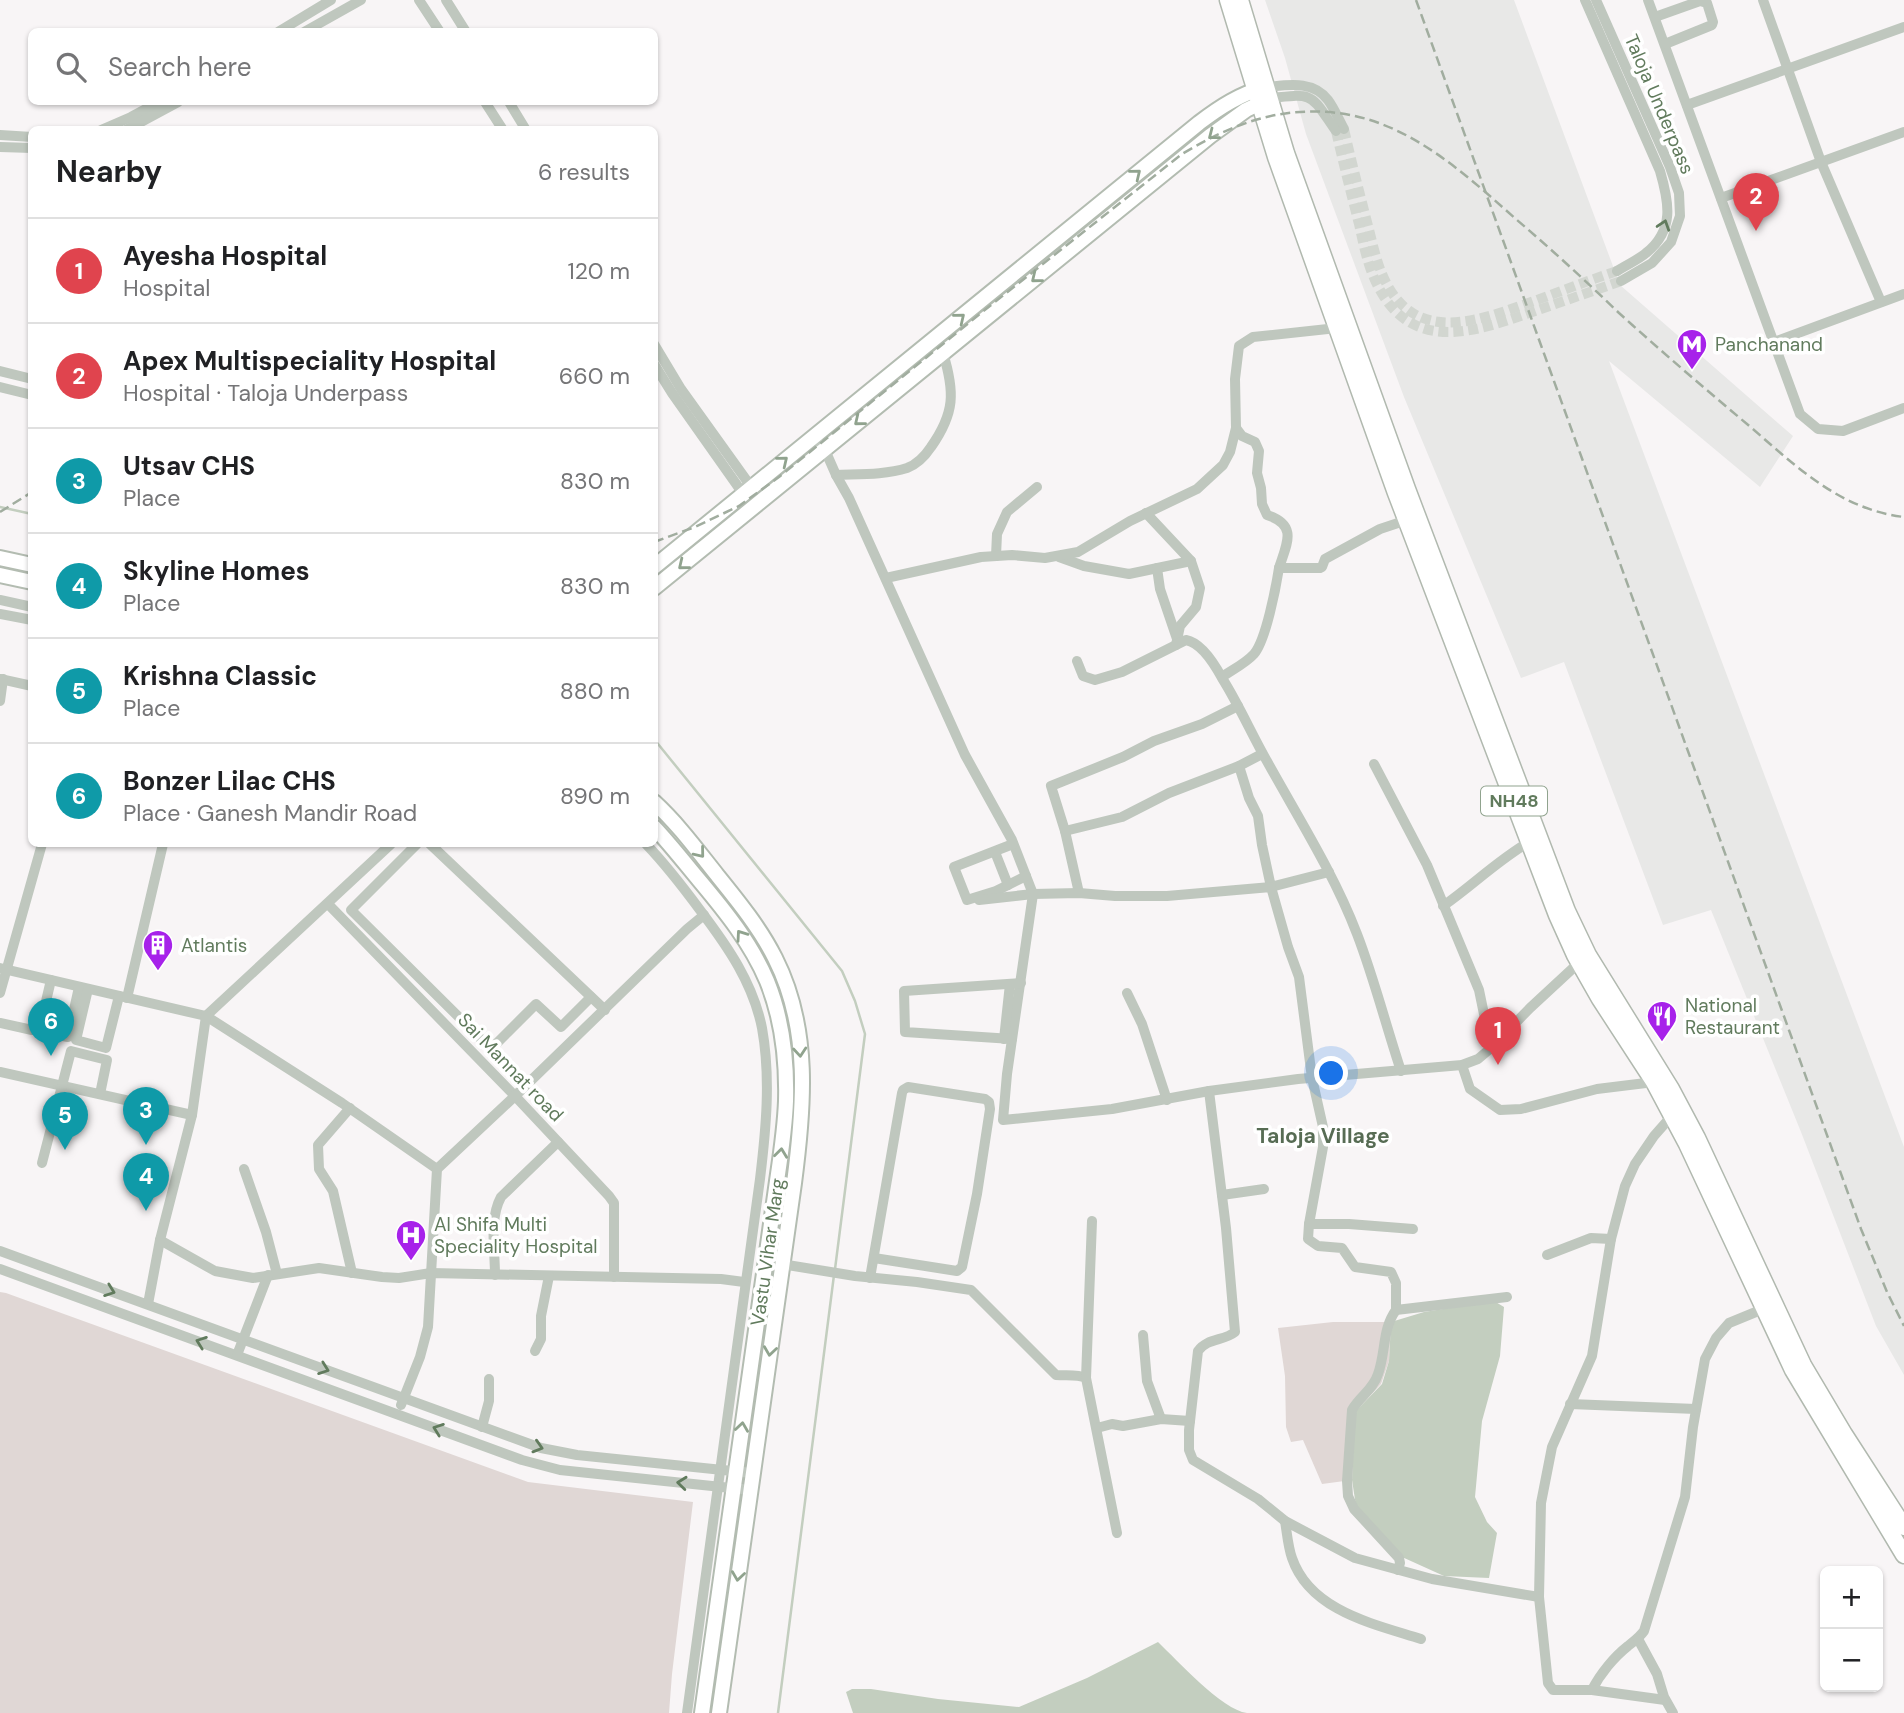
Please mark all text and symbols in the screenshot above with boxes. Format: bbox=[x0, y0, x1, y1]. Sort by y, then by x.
search box bbox=[28, 28, 658, 105]
street label: Taloja Underpass bbox=[1619, 31, 1700, 178]
icon: search bbox=[52, 48, 90, 86]
text: Search here bbox=[108, 50, 251, 84]
one-way arrow bbox=[1208, 126, 1220, 139]
text: Nearby bbox=[56, 152, 162, 191]
text: 6 results bbox=[538, 157, 630, 187]
one-way arrow bbox=[1129, 170, 1141, 183]
pin: 2 bbox=[1733, 173, 1779, 231]
one-way arrow bbox=[1656, 219, 1671, 231]
text: Ayesha Hospital bbox=[123, 239, 327, 273]
text: 1 bbox=[75, 256, 83, 286]
text: 120 m bbox=[567, 256, 630, 286]
one-way arrow bbox=[1031, 269, 1043, 282]
text: Hospital bbox=[123, 273, 210, 303]
one-way arrow bbox=[951, 314, 964, 326]
metro station icon: Panchanand bbox=[1675, 327, 1709, 371]
place label: Panchanand bbox=[1715, 332, 1823, 357]
text: Apex Multispeciality Hospital bbox=[123, 344, 496, 378]
text: 2 bbox=[72, 361, 86, 391]
text: 660 m bbox=[559, 361, 630, 391]
text: Hospital · Taloja Underpass bbox=[123, 378, 408, 408]
one-way arrow bbox=[855, 413, 867, 426]
text: Utsav CHS bbox=[123, 449, 255, 483]
one-way arrow bbox=[776, 457, 788, 470]
text: 3 bbox=[72, 466, 86, 496]
text: 830 m bbox=[560, 466, 630, 496]
text: Place bbox=[123, 483, 180, 513]
text: Skyline Homes bbox=[123, 554, 310, 588]
one-way arrow bbox=[678, 557, 691, 569]
text: 4 bbox=[72, 571, 86, 601]
text: 830 m bbox=[560, 571, 630, 601]
text: Place bbox=[123, 588, 180, 618]
text: Krishna Classic bbox=[123, 659, 317, 693]
text: 5 bbox=[72, 676, 86, 706]
text: 880 m bbox=[560, 676, 630, 706]
text: Place bbox=[123, 693, 180, 723]
text: Bonzer Lilac CHS bbox=[123, 764, 336, 798]
text: 6 bbox=[72, 781, 86, 811]
text: 890 m bbox=[560, 781, 630, 811]
road number: NH48 bbox=[1481, 786, 1547, 816]
text: Place · Ganesh Mandir Road bbox=[123, 798, 417, 828]
one-way arrow bbox=[691, 846, 704, 858]
building icon: Atlantis bbox=[141, 928, 175, 972]
one-way arrow bbox=[737, 930, 749, 943]
place label: Atlantis bbox=[181, 933, 247, 958]
place label: National Restaurant bbox=[1685, 993, 1780, 1040]
pin: 6 bbox=[28, 998, 74, 1056]
restaurant icon: National Restaurant bbox=[1645, 999, 1679, 1043]
pin: 1 bbox=[1475, 1007, 1521, 1065]
street label: Sai Mannat road bbox=[452, 1008, 569, 1127]
one-way arrow bbox=[792, 1047, 807, 1058]
your location bbox=[1314, 1056, 1348, 1090]
pin: 3 bbox=[123, 1087, 169, 1145]
pin: 5 bbox=[42, 1092, 88, 1150]
district label: Taloja Village bbox=[1256, 1122, 1390, 1150]
one-way arrow bbox=[773, 1147, 788, 1159]
pin: 4 bbox=[123, 1153, 169, 1211]
street label: Vastu Vihar Marg bbox=[745, 1176, 790, 1327]
place label: Al Shifa Multi Speciality Hospital bbox=[434, 1212, 598, 1259]
hospital icon: Al Shifa Multi Speciality Hospital bbox=[394, 1218, 428, 1262]
one-way arrow bbox=[104, 1282, 116, 1296]
one-way arrow bbox=[196, 1336, 208, 1350]
one-way arrow bbox=[763, 1345, 778, 1357]
one-way arrow bbox=[317, 1361, 329, 1375]
one-way arrow bbox=[734, 1421, 749, 1433]
one-way arrow bbox=[432, 1423, 444, 1437]
one-way arrow bbox=[531, 1438, 543, 1453]
one-way arrow bbox=[676, 1476, 687, 1491]
map controls bbox=[1820, 1566, 1883, 1692]
button: + bbox=[1820, 1566, 1883, 1629]
one-way arrow bbox=[731, 1570, 746, 1582]
button: − bbox=[1820, 1629, 1883, 1692]

